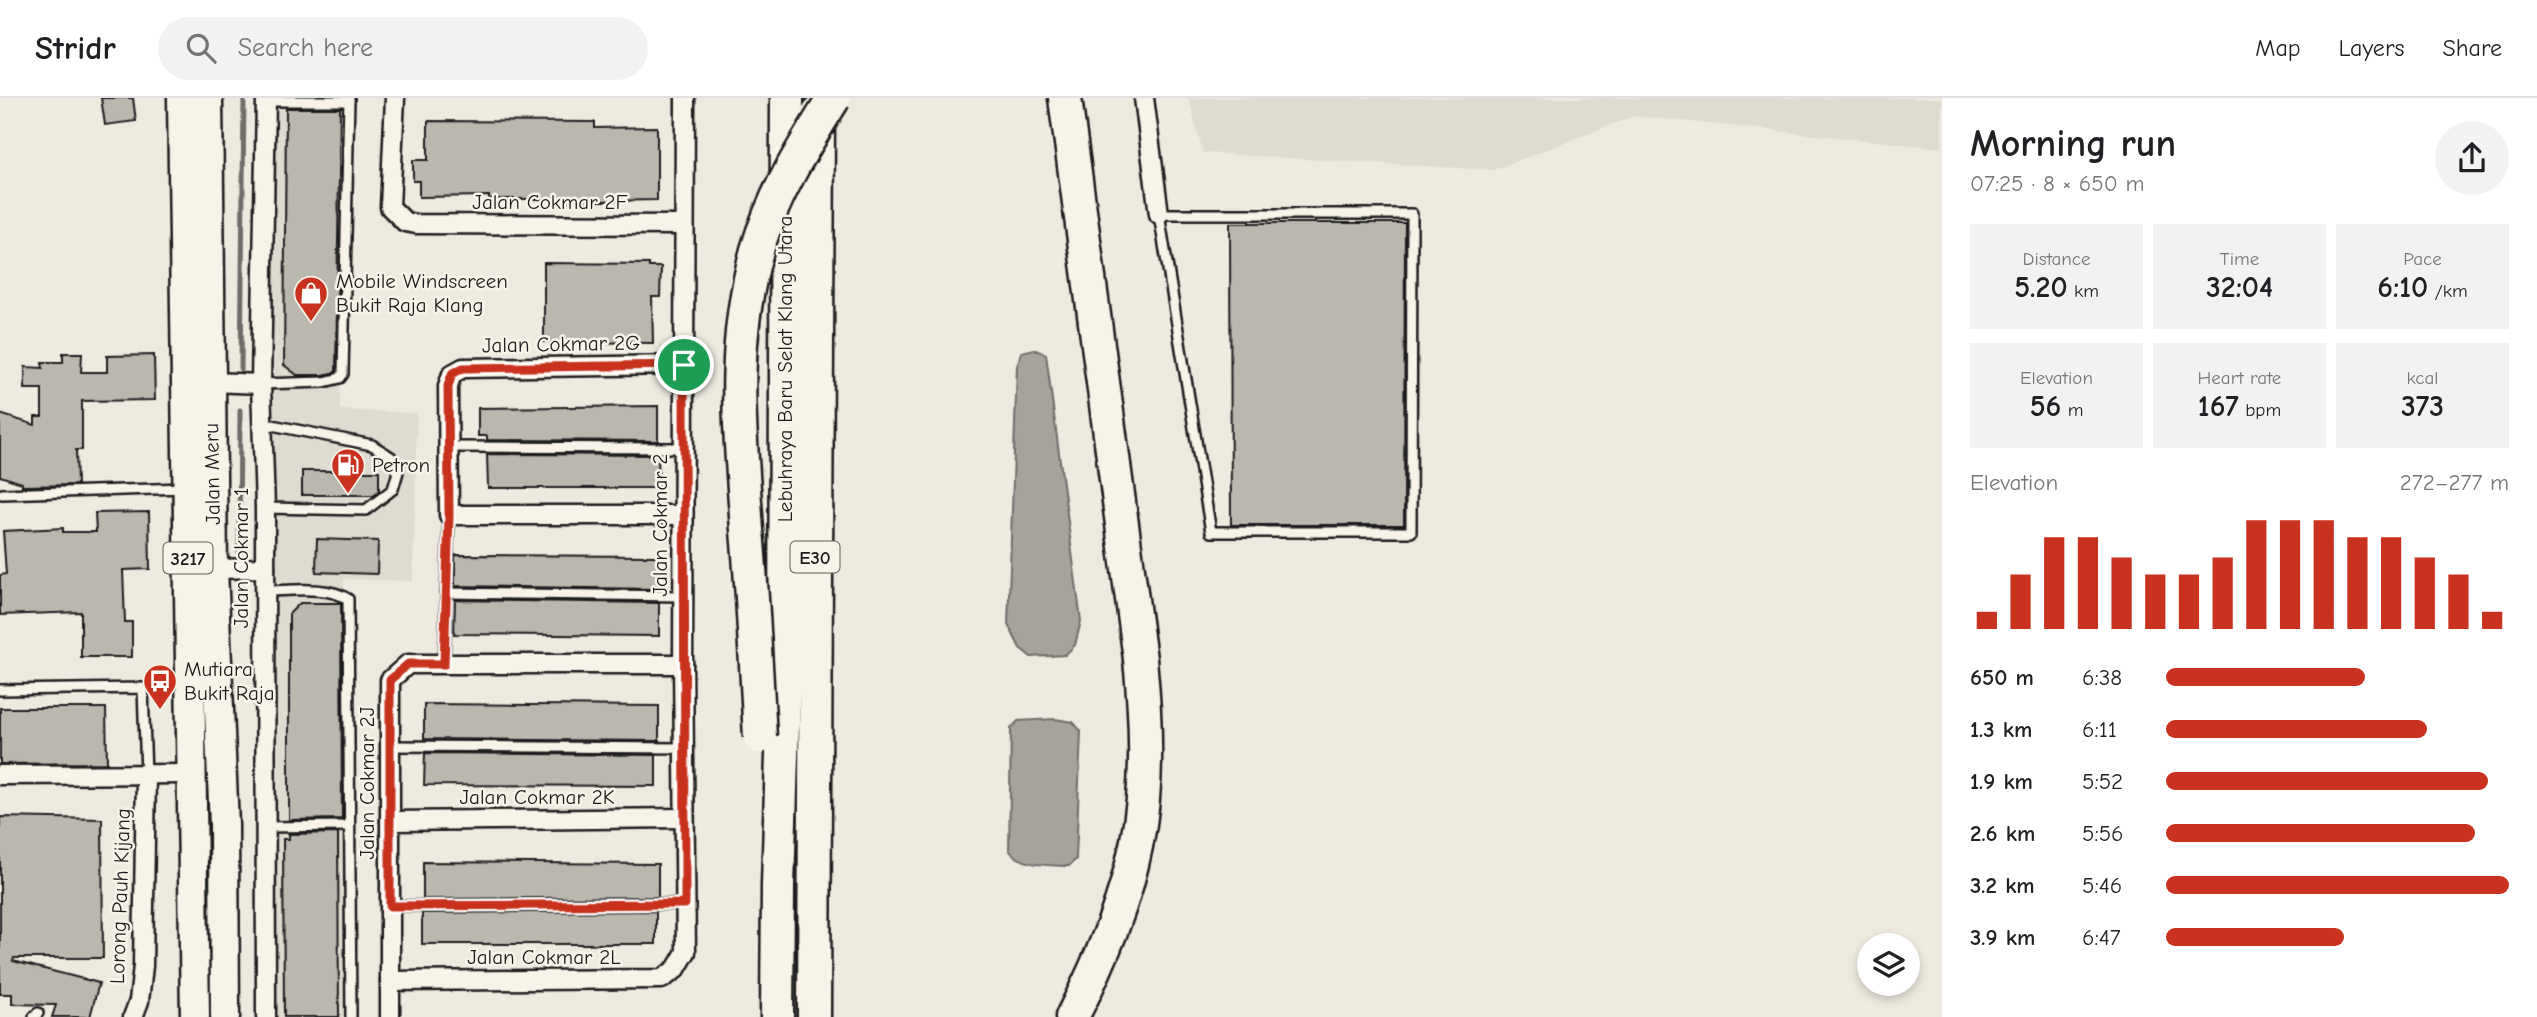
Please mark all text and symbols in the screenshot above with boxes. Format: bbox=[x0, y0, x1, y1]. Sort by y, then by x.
search box bbox=[158, 17, 648, 80]
text: Stridr bbox=[35, 29, 116, 67]
icon: search bbox=[182, 29, 220, 67]
text: Search here bbox=[238, 33, 373, 63]
text: Map bbox=[2255, 34, 2301, 62]
text: Layers bbox=[2339, 34, 2404, 62]
text: Share bbox=[2442, 34, 2502, 62]
button: share bbox=[2435, 121, 2509, 195]
text: Morning run bbox=[1970, 122, 2176, 166]
text: 07:25 · 8 × 650 m bbox=[1970, 170, 2144, 197]
street label: Jalan Cokmar 2F bbox=[472, 190, 628, 214]
street label: Lebuhraya Baru Selat Klang Utara bbox=[773, 216, 797, 522]
text: Distance bbox=[2022, 248, 2091, 270]
text: Time bbox=[2220, 248, 2259, 270]
text: Pace bbox=[2403, 248, 2442, 270]
place label: Mobile Windscreen Bukit Raja Klang bbox=[336, 269, 508, 317]
text: 5.20 bbox=[2014, 270, 2068, 305]
text: 32:04 bbox=[2206, 270, 2273, 305]
text: 6:10 bbox=[2377, 270, 2428, 305]
shop icon: Mobile Windscreen Bukit Raja Klang bbox=[292, 274, 330, 323]
text: km bbox=[2068, 280, 2099, 302]
text: /km bbox=[2428, 280, 2468, 302]
street label: Jalan Cokmar 2G bbox=[482, 331, 640, 357]
pin bbox=[654, 335, 714, 395]
icon: arrive bbox=[665, 346, 703, 384]
text: Elevation bbox=[2020, 367, 2093, 389]
text: Heart rate bbox=[2198, 367, 2281, 389]
text: kcal bbox=[2407, 367, 2438, 389]
text: 56 bbox=[2030, 389, 2061, 424]
text: 167 bbox=[2198, 389, 2239, 424]
text: 373 bbox=[2401, 389, 2444, 424]
text: m bbox=[2061, 399, 2083, 421]
text: bpm bbox=[2239, 399, 2281, 421]
street label: Jalan Meru bbox=[199, 423, 225, 525]
fuel station icon: Petron bbox=[329, 446, 367, 495]
place label: Petron bbox=[372, 453, 430, 477]
street label: Jalan Cokmar 2 bbox=[648, 453, 672, 597]
text: Elevation bbox=[1970, 469, 2058, 496]
text: 272–277 m bbox=[2400, 469, 2509, 496]
street label: Jalan Cokmar 1 bbox=[229, 488, 253, 628]
road number: 3217 bbox=[164, 542, 212, 573]
road number: E30 bbox=[790, 542, 840, 572]
place label: Mutiara Bukit Raja bbox=[184, 657, 275, 705]
bus stop icon: Mutiara Bukit Raja bbox=[141, 662, 179, 711]
text: 650 m bbox=[1970, 664, 2034, 691]
text: 6:38 bbox=[2082, 664, 2122, 691]
street label: Jalan Cokmar 2J bbox=[355, 707, 379, 859]
text: 1.3 km bbox=[1970, 716, 2032, 743]
text: 6:11 bbox=[2082, 716, 2117, 743]
text: 1.9 km bbox=[1970, 768, 2033, 795]
text: 5:52 bbox=[2082, 768, 2123, 795]
street label: Jalan Cokmar 2K bbox=[460, 785, 615, 809]
street label: Lorong Pauh Kijang bbox=[105, 808, 135, 984]
text: 2.6 km bbox=[1970, 820, 2035, 847]
text: 5:56 bbox=[2082, 820, 2124, 847]
text: 3.2 km bbox=[1970, 872, 2035, 899]
text: 5:46 bbox=[2082, 872, 2122, 899]
text: 3.9 km bbox=[1970, 924, 2035, 951]
text: 6:47 bbox=[2082, 924, 2121, 951]
map controls bbox=[1857, 933, 1920, 996]
button: layers bbox=[1857, 933, 1920, 996]
street label: Jalan Cokmar 2L bbox=[467, 945, 621, 969]

